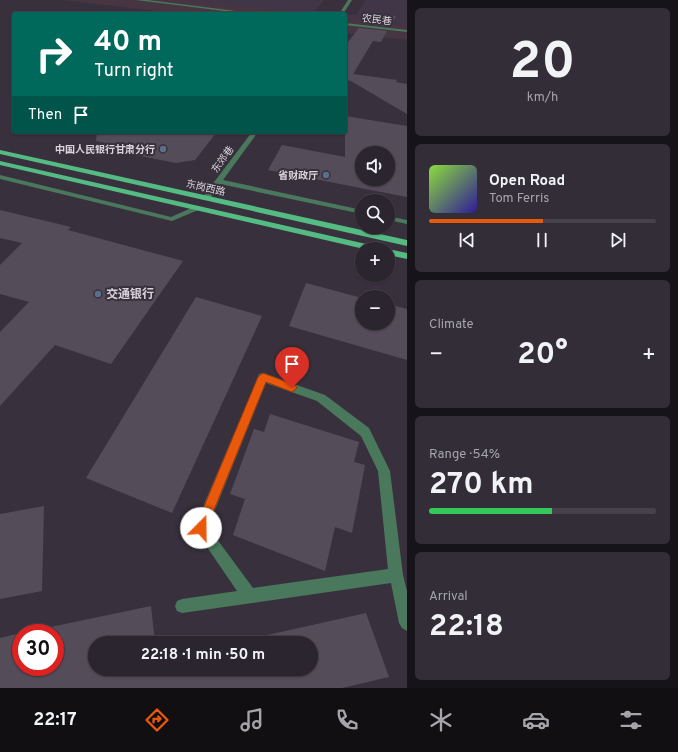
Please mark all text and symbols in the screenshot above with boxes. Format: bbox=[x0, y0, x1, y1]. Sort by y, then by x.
street label: 农民巷 bbox=[361, 12, 392, 29]
text: 40 m bbox=[94, 25, 162, 61]
icon: right bbox=[28, 28, 80, 80]
text: 20 bbox=[510, 31, 576, 97]
text: Turn right bbox=[94, 60, 174, 83]
text: km/h bbox=[527, 90, 558, 106]
icon: arrive bbox=[70, 104, 92, 126]
text: Then bbox=[28, 106, 62, 125]
place label: 中国人民银行甘肃分行 bbox=[55, 144, 155, 157]
marker: 中国人民银行甘肃分行 bbox=[158, 144, 168, 154]
street label: 东郊巷 bbox=[209, 144, 237, 176]
map controls bbox=[355, 146, 395, 330]
button: sound bbox=[355, 146, 395, 186]
place label: 省财政厅 bbox=[278, 170, 318, 183]
marker: 省财政厅 bbox=[321, 170, 331, 180]
text: Open Road bbox=[489, 172, 565, 191]
street label: 东岗西路 bbox=[185, 178, 227, 199]
text: Tom Ferris bbox=[489, 191, 549, 207]
button: search bbox=[355, 194, 395, 234]
icon: previous bbox=[456, 229, 478, 251]
icon: pause bbox=[531, 229, 553, 251]
icon: next bbox=[607, 229, 629, 251]
button: + bbox=[355, 242, 395, 282]
place label: 交通银行 bbox=[106, 287, 154, 303]
marker: 交通银行 bbox=[93, 289, 103, 299]
button: − bbox=[355, 290, 395, 330]
text: Climate bbox=[429, 317, 474, 333]
text: 20° bbox=[517, 337, 568, 374]
text: − bbox=[429, 342, 443, 369]
text: + bbox=[642, 342, 656, 369]
pin bbox=[275, 347, 309, 388]
icon: arrive bbox=[281, 353, 303, 375]
text: Range · 54% bbox=[429, 447, 500, 463]
text: 270 km bbox=[429, 467, 534, 504]
position arrow bbox=[180, 507, 222, 549]
text: Arrival bbox=[429, 589, 468, 605]
text: 22:18 bbox=[429, 609, 504, 646]
speed limit sign: 30 bbox=[12, 624, 64, 676]
text: 22:18 · 1 min · 50 m bbox=[141, 646, 265, 665]
icon: directions bbox=[143, 706, 171, 734]
icon: music bbox=[238, 706, 266, 734]
icon: phone bbox=[333, 706, 361, 734]
icon: climate bbox=[427, 706, 455, 734]
icon: car bbox=[522, 706, 550, 734]
icon: filters bbox=[617, 706, 645, 734]
text: 22:17 bbox=[33, 709, 77, 732]

